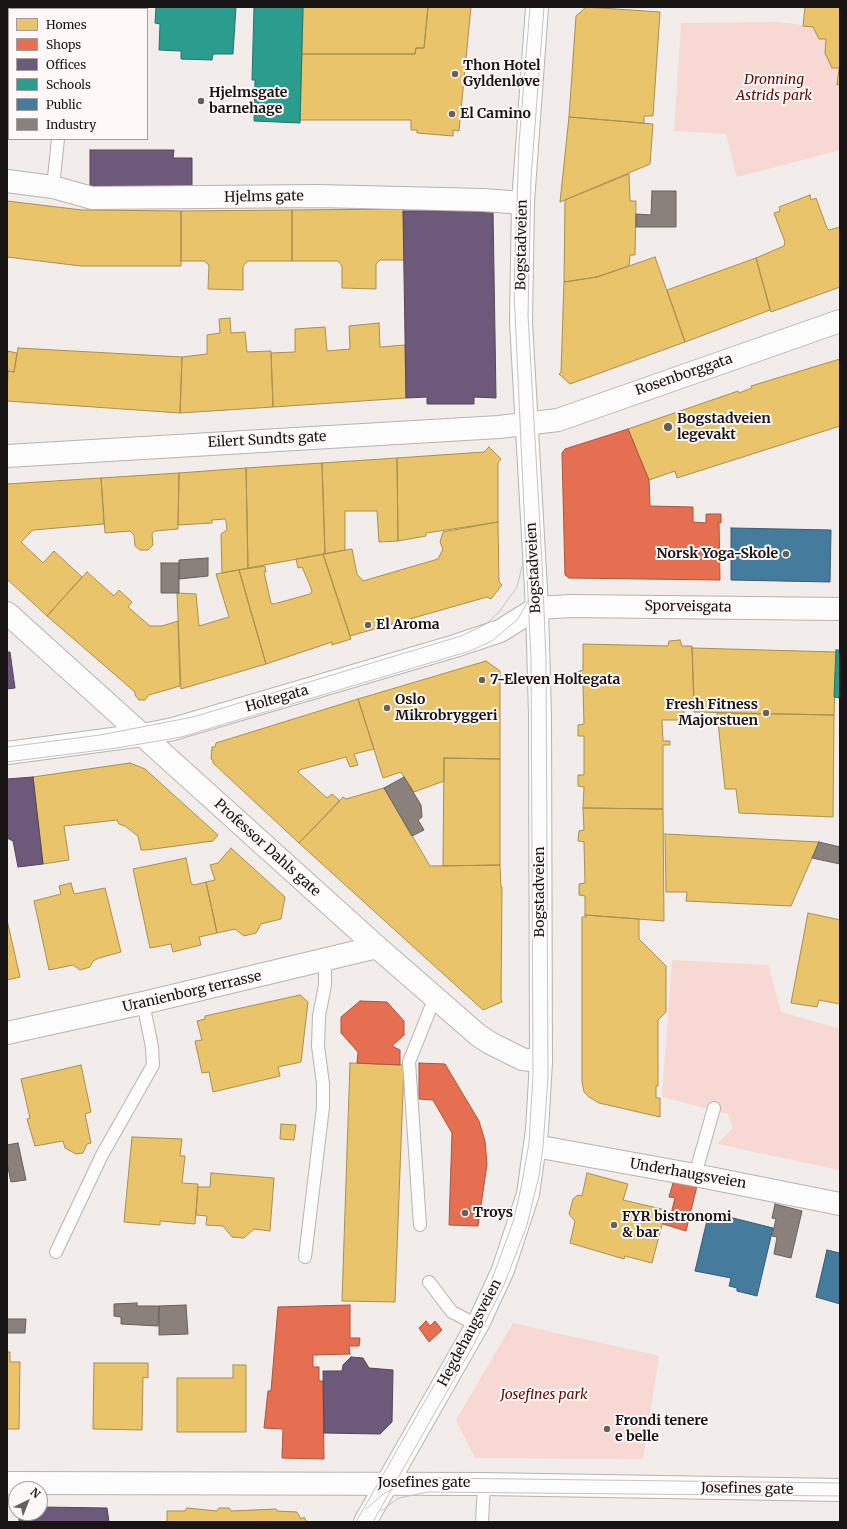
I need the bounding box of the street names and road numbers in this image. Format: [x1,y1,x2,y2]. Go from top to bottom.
street label: Hjelms gate [224,188,304,206]
street label: Bogstadveien [513,199,531,291]
street label: Rosenborggata [633,351,735,399]
street label: Eilert Sundts gate [207,429,327,451]
street label: Bogstadveien [523,522,545,614]
street label: Sporveisgata [644,598,732,616]
street label: Holtegata [244,682,310,716]
street label: Professor Dahls gate [210,796,324,900]
street label: Bogstadveien [532,846,548,938]
street label: Uranienborg terrasse [121,968,263,1016]
street label: Underhaugsveien [629,1156,747,1192]
street label: Hegdehaugsveien [435,1277,505,1389]
street label: Josefines gate [378,1475,470,1491]
street label: Josefines gate [701,1480,793,1498]

